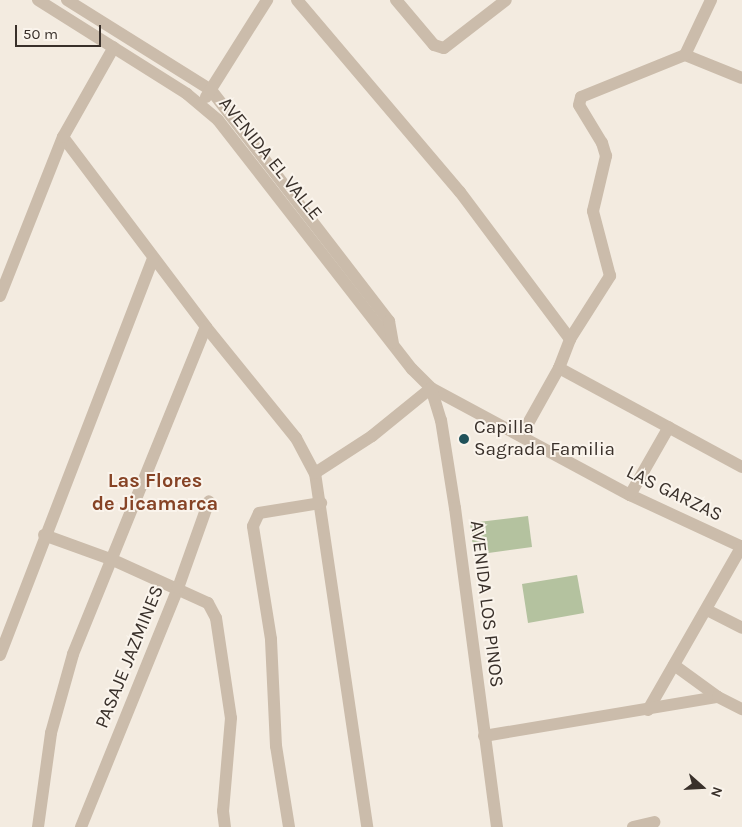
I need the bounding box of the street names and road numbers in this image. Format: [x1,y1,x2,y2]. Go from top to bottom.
street label: AVENIDA EL VALLE [213,93,327,225]
street label: LAS GARZAS [622,461,726,527]
street label: AVENIDA LOS PINOS [464,519,508,689]
street label: PASAJE JAZMINES [91,582,169,732]

